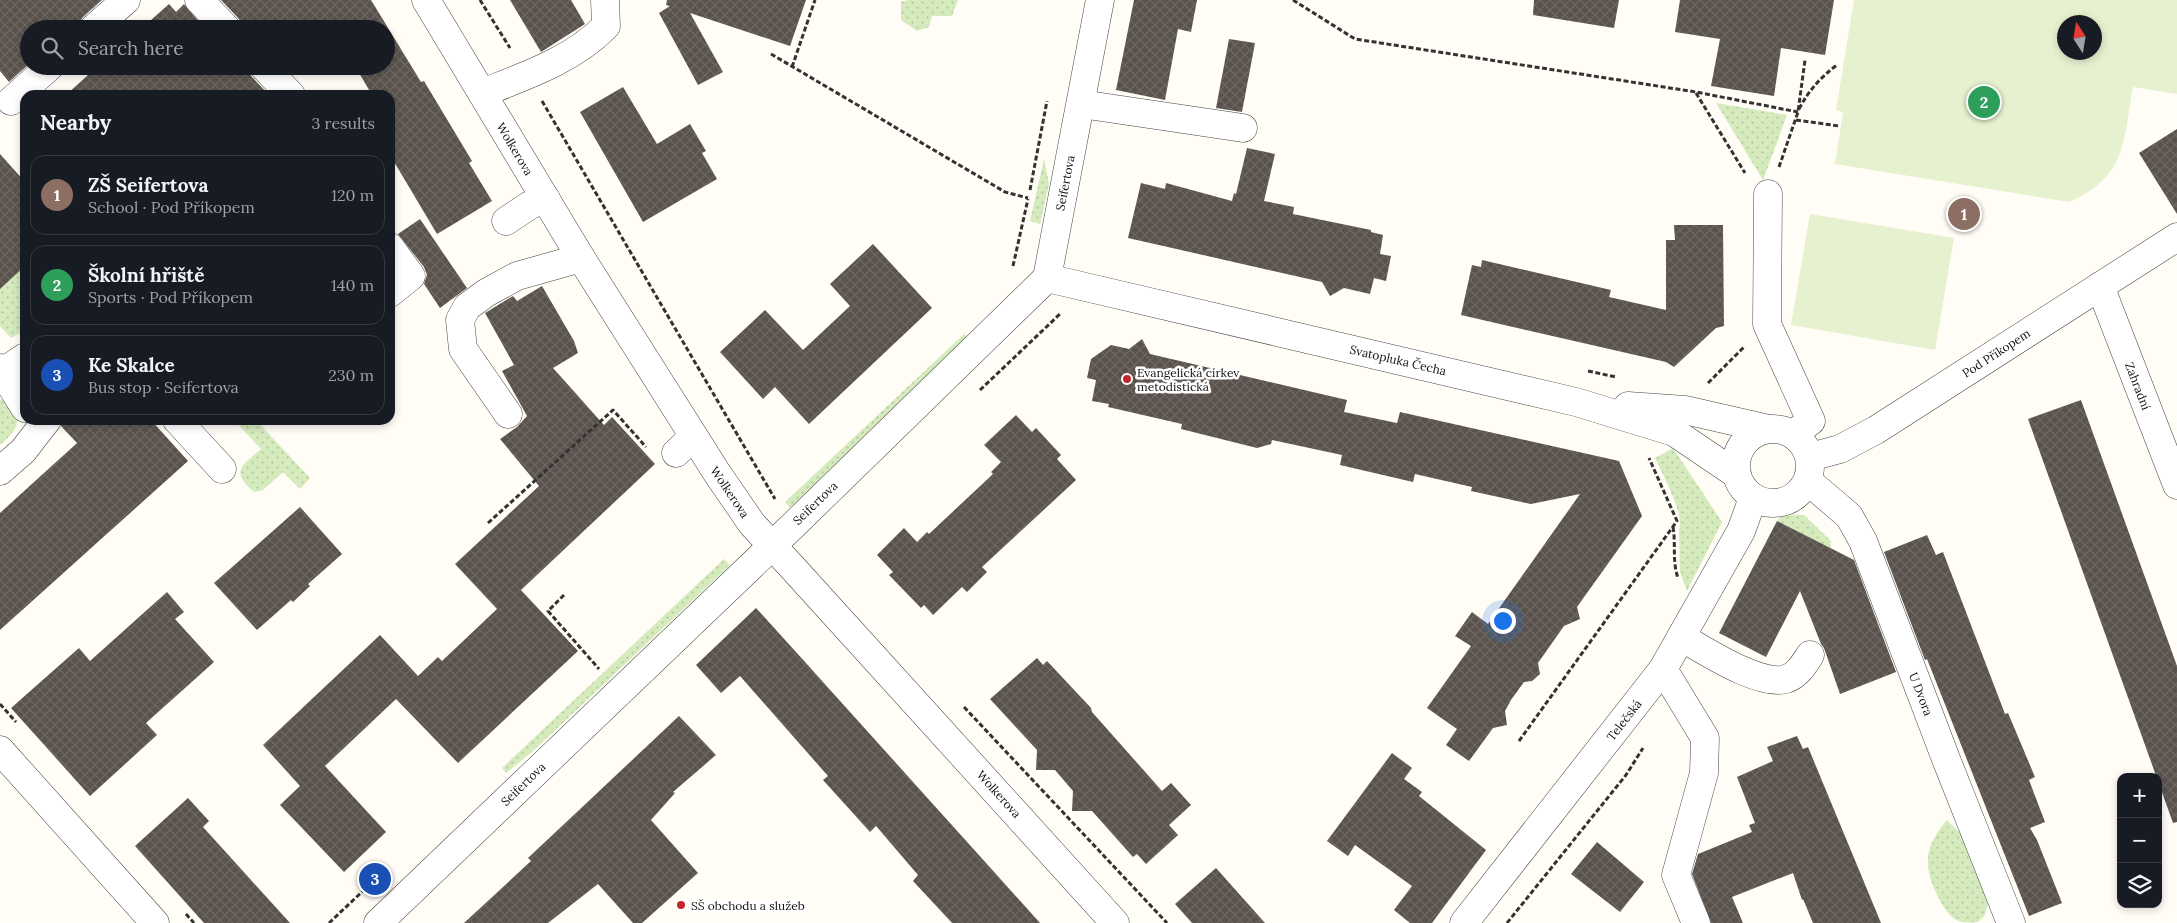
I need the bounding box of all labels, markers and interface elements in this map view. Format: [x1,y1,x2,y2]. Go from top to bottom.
north arrow [2057,15,2102,60]
search box [20,20,395,75]
icon: search [38,34,66,62]
text: Search here [78,36,184,60]
pin: 2 [1968,83,2000,121]
text: Nearby [40,109,111,136]
text: 3 results [311,113,375,133]
street label: Wolkerova [493,120,537,178]
street label: Seifertova [1052,154,1078,212]
text: ZŠ Seifertova [88,173,208,197]
text: 1 [54,185,60,205]
text: 120 m [331,185,374,205]
pin: 1 [1948,195,1980,233]
text: School · Pod Příkopem [88,197,255,217]
text: Školní hřiště [88,263,204,287]
text: 2 [53,275,61,295]
text: 140 m [331,275,374,295]
text: Sports · Pod Příkopem [88,287,253,307]
street label: Pod Příkopem [1959,325,2033,381]
street label: Svatopluka Čecha [1348,342,1448,378]
text: Ke Skalce [88,353,175,377]
street label: Zahradní [2122,360,2154,412]
text: 3 [53,365,61,385]
text: 230 m [328,365,374,385]
place label: Evangelická církev metodistická [1137,365,1240,394]
marker: Evangelická církev metodistická [1121,373,1133,385]
text: Bus stop · Seifertova [88,377,239,397]
street label: Wolkerova [707,463,753,521]
street label: Seifertova [790,478,840,528]
your location [1490,608,1516,634]
street label: U Dvora [1906,670,1936,718]
street label: Telečská [1603,697,1645,743]
street label: Seifertova [498,759,548,809]
street label: Wolkerova [974,767,1024,821]
map controls [2117,773,2162,908]
button: + [2117,773,2162,818]
button: − [2117,818,2162,863]
pin: 3 [359,860,391,898]
button: layers [2117,863,2162,908]
place label: SŠ obchodu a služeb [691,898,805,913]
marker: SŠ obchodu a služeb [675,899,687,911]

